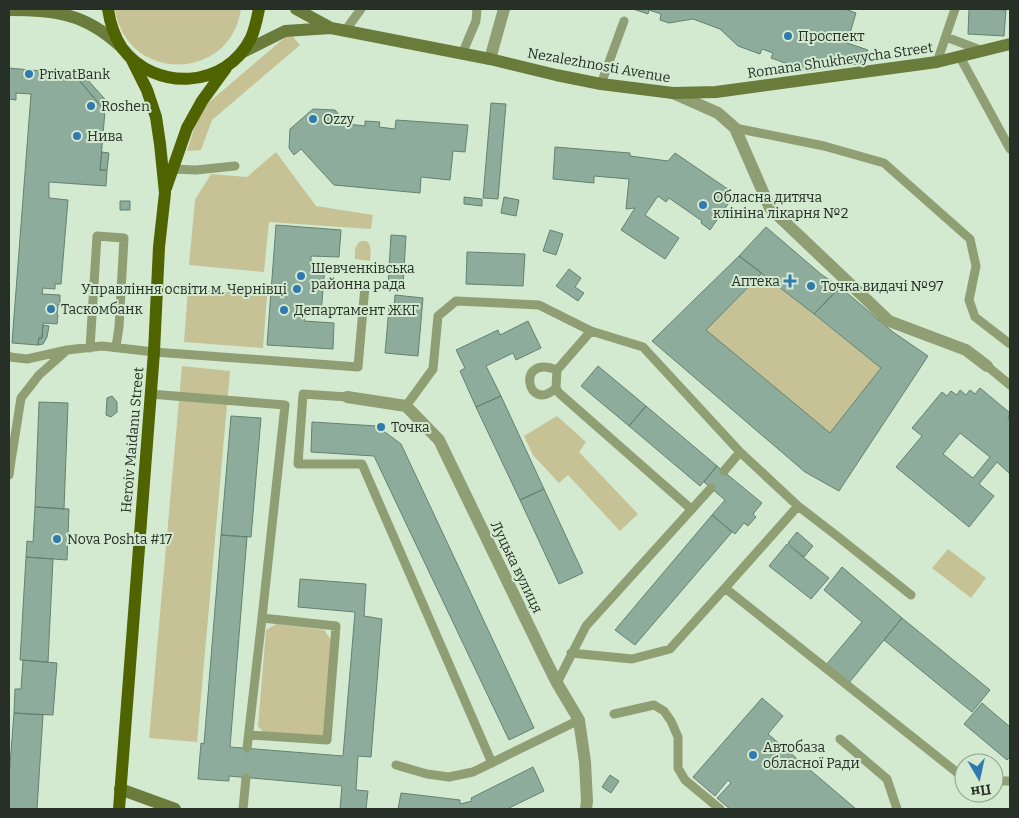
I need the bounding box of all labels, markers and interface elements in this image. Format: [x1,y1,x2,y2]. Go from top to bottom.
place label: Проспект [798,28,864,45]
marker: Проспект [782,30,794,42]
street label: Romana Shukhevycha Street [746,39,934,82]
street label: Nezalezhnosti Avenue [526,45,672,86]
place label: PrivatBank [39,66,110,83]
marker: PrivatBank [23,68,35,80]
place label: Roshen [101,98,150,115]
marker: Roshen [85,100,97,112]
place label: Ozzy [323,111,355,128]
marker: Ozzy [307,113,319,125]
place label: Нива [87,128,123,145]
marker: Нива [71,130,83,142]
place label: Обласна дитяча клініна лікарня №2 [713,189,848,222]
marker: Обласна дитяча клініна лікарня №2 [697,199,709,211]
place label: Шевченківська районна рада [311,260,415,293]
marker: Шевченківська районна рада [295,270,307,282]
place label: Аптека [731,273,780,290]
marker: Аптека [784,275,796,287]
place label: Точка видачі №97 [821,278,943,295]
marker: Точка видачі №97 [805,280,817,292]
place label: Управління освіти м. Чернівці [81,281,287,298]
marker: Управління освіти м. Чернівці [291,283,303,295]
place label: Таскомбанк [61,301,144,318]
place label: Департамент ЖКГ [294,302,419,319]
marker: Таскомбанк [45,303,57,315]
marker: Департамент ЖКГ [278,304,290,316]
street label: Heroiv Maidanu Street [118,366,147,514]
place label: Точка [391,419,430,436]
marker: Точка [375,421,387,433]
street label: Луцька вулиця [487,518,546,616]
place label: Nova Poshta #17 [67,531,172,548]
marker: Nova Poshta #17 [51,533,63,545]
place label: Автобаза обласної Ради [763,739,860,772]
marker: Автобаза обласної Ради [747,749,759,761]
north arrow [954,753,1004,803]
text: Пн [970,780,992,800]

